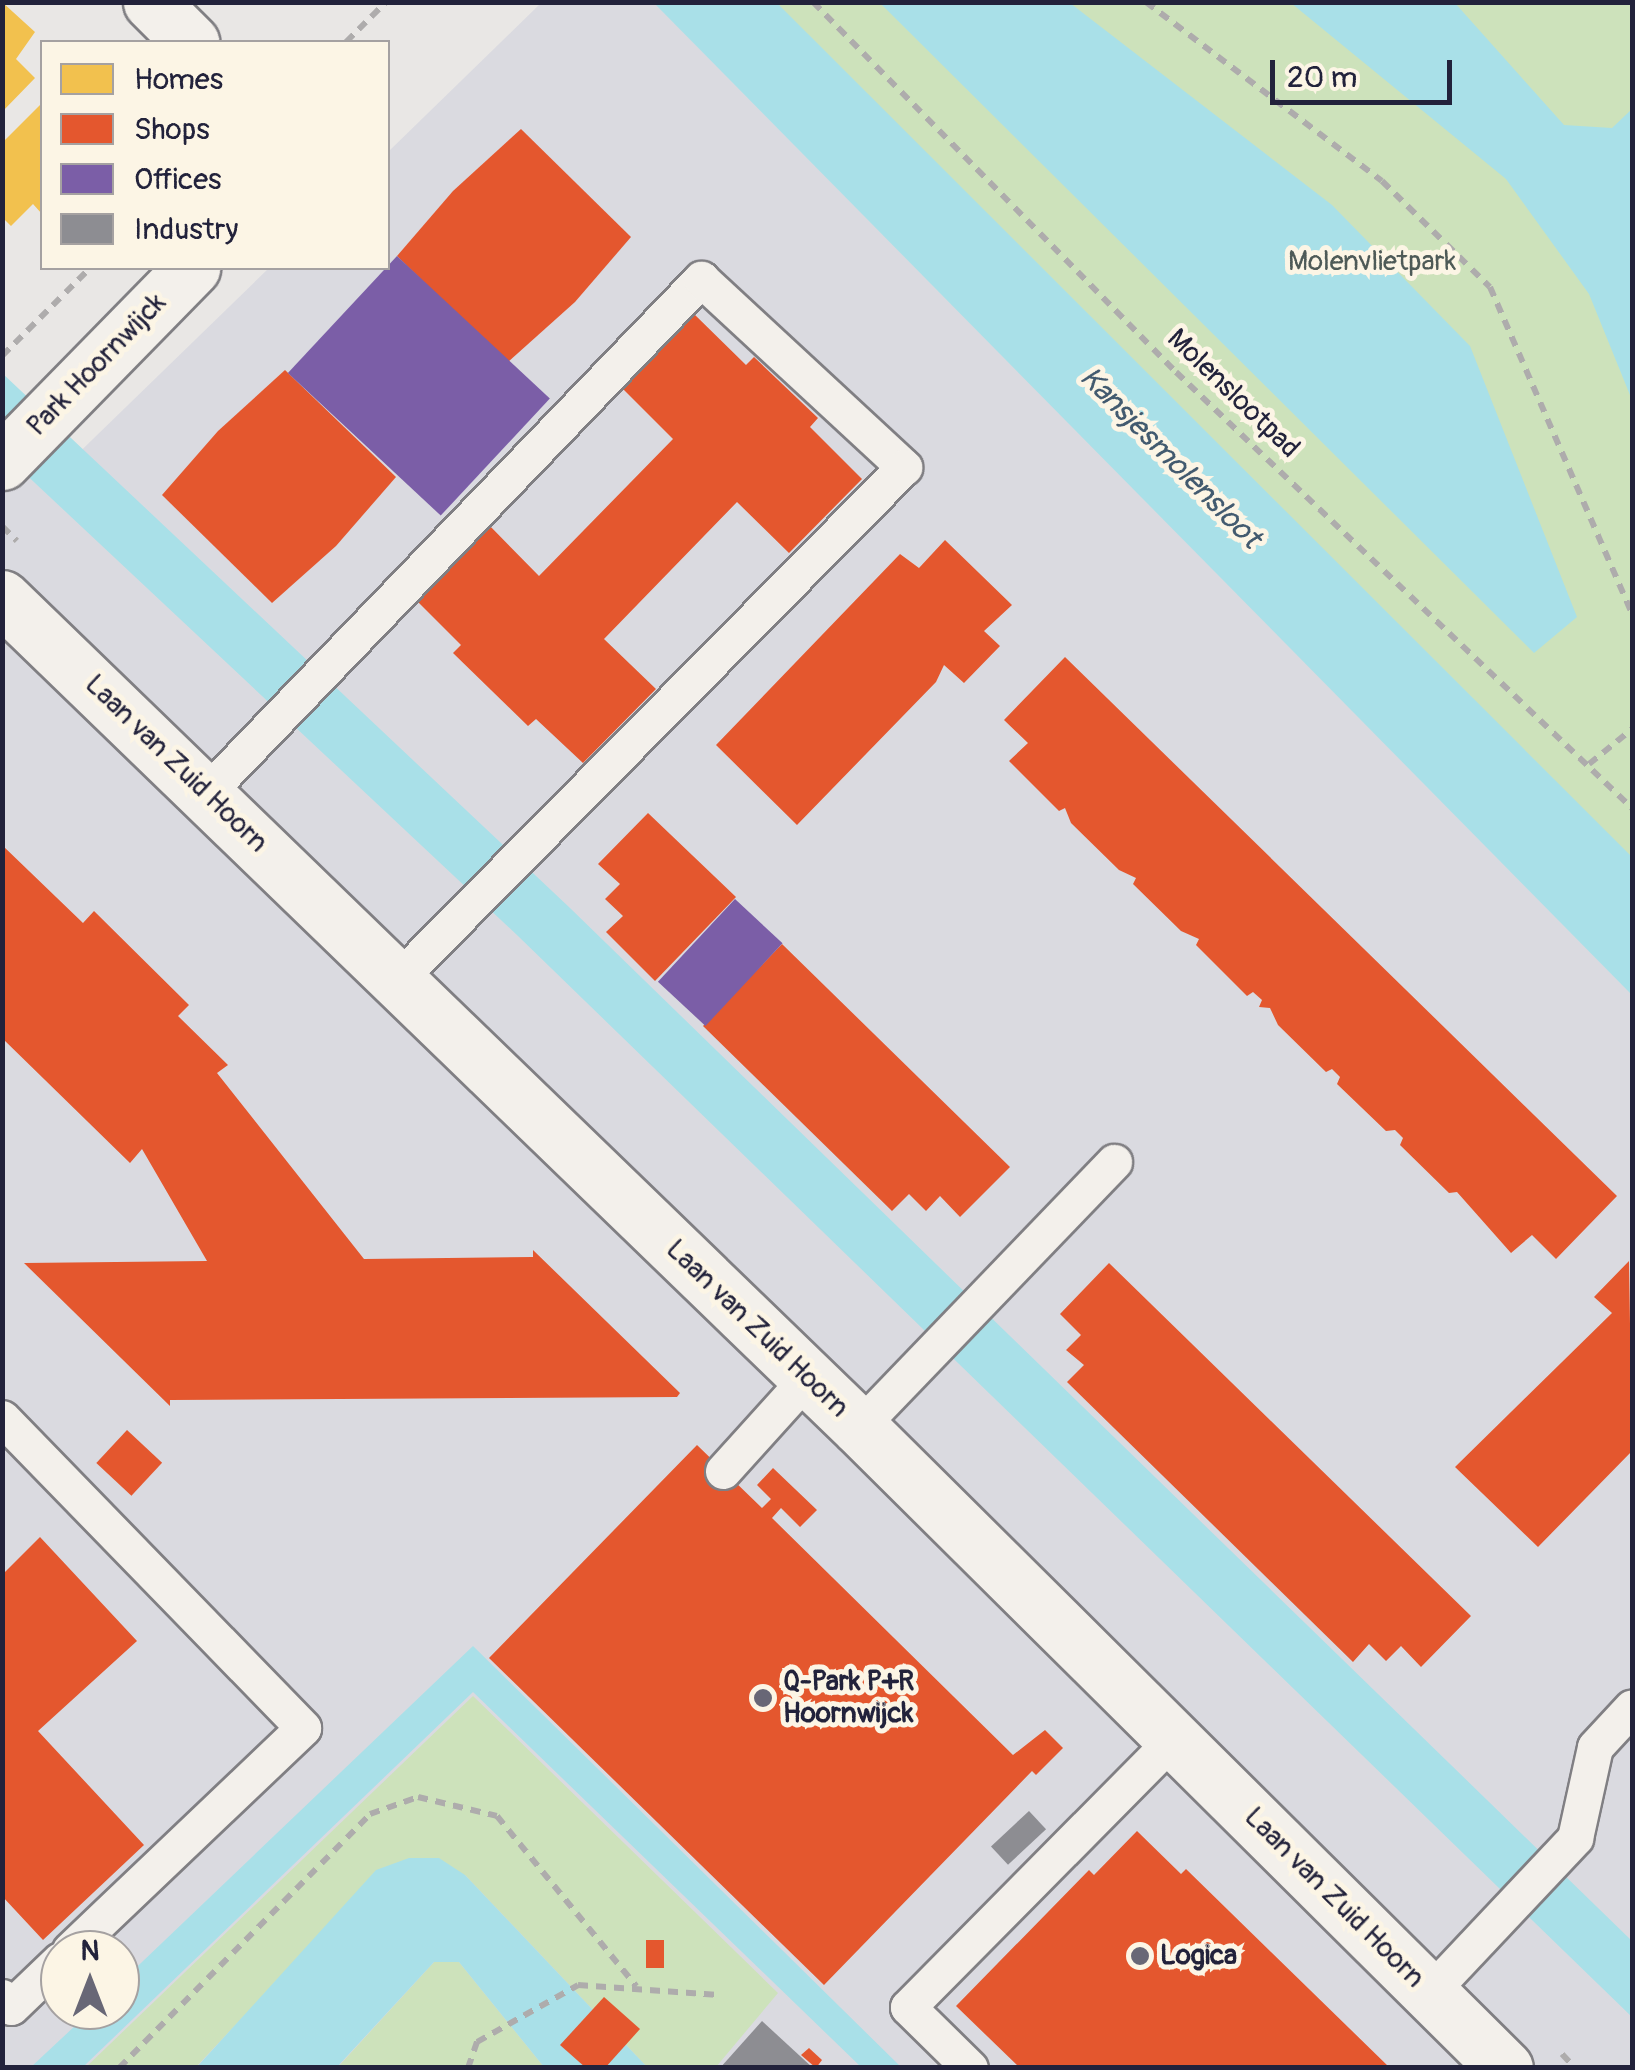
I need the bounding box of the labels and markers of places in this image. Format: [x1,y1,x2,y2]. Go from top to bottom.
place label: Q-Park P+R Hoornwijck [783,1665,914,1731]
marker: Q-Park P+R Hoornwijck [752,1687,774,1709]
place label: Logica [1160,1939,1237,1973]
marker: Logica [1129,1945,1151,1967]

